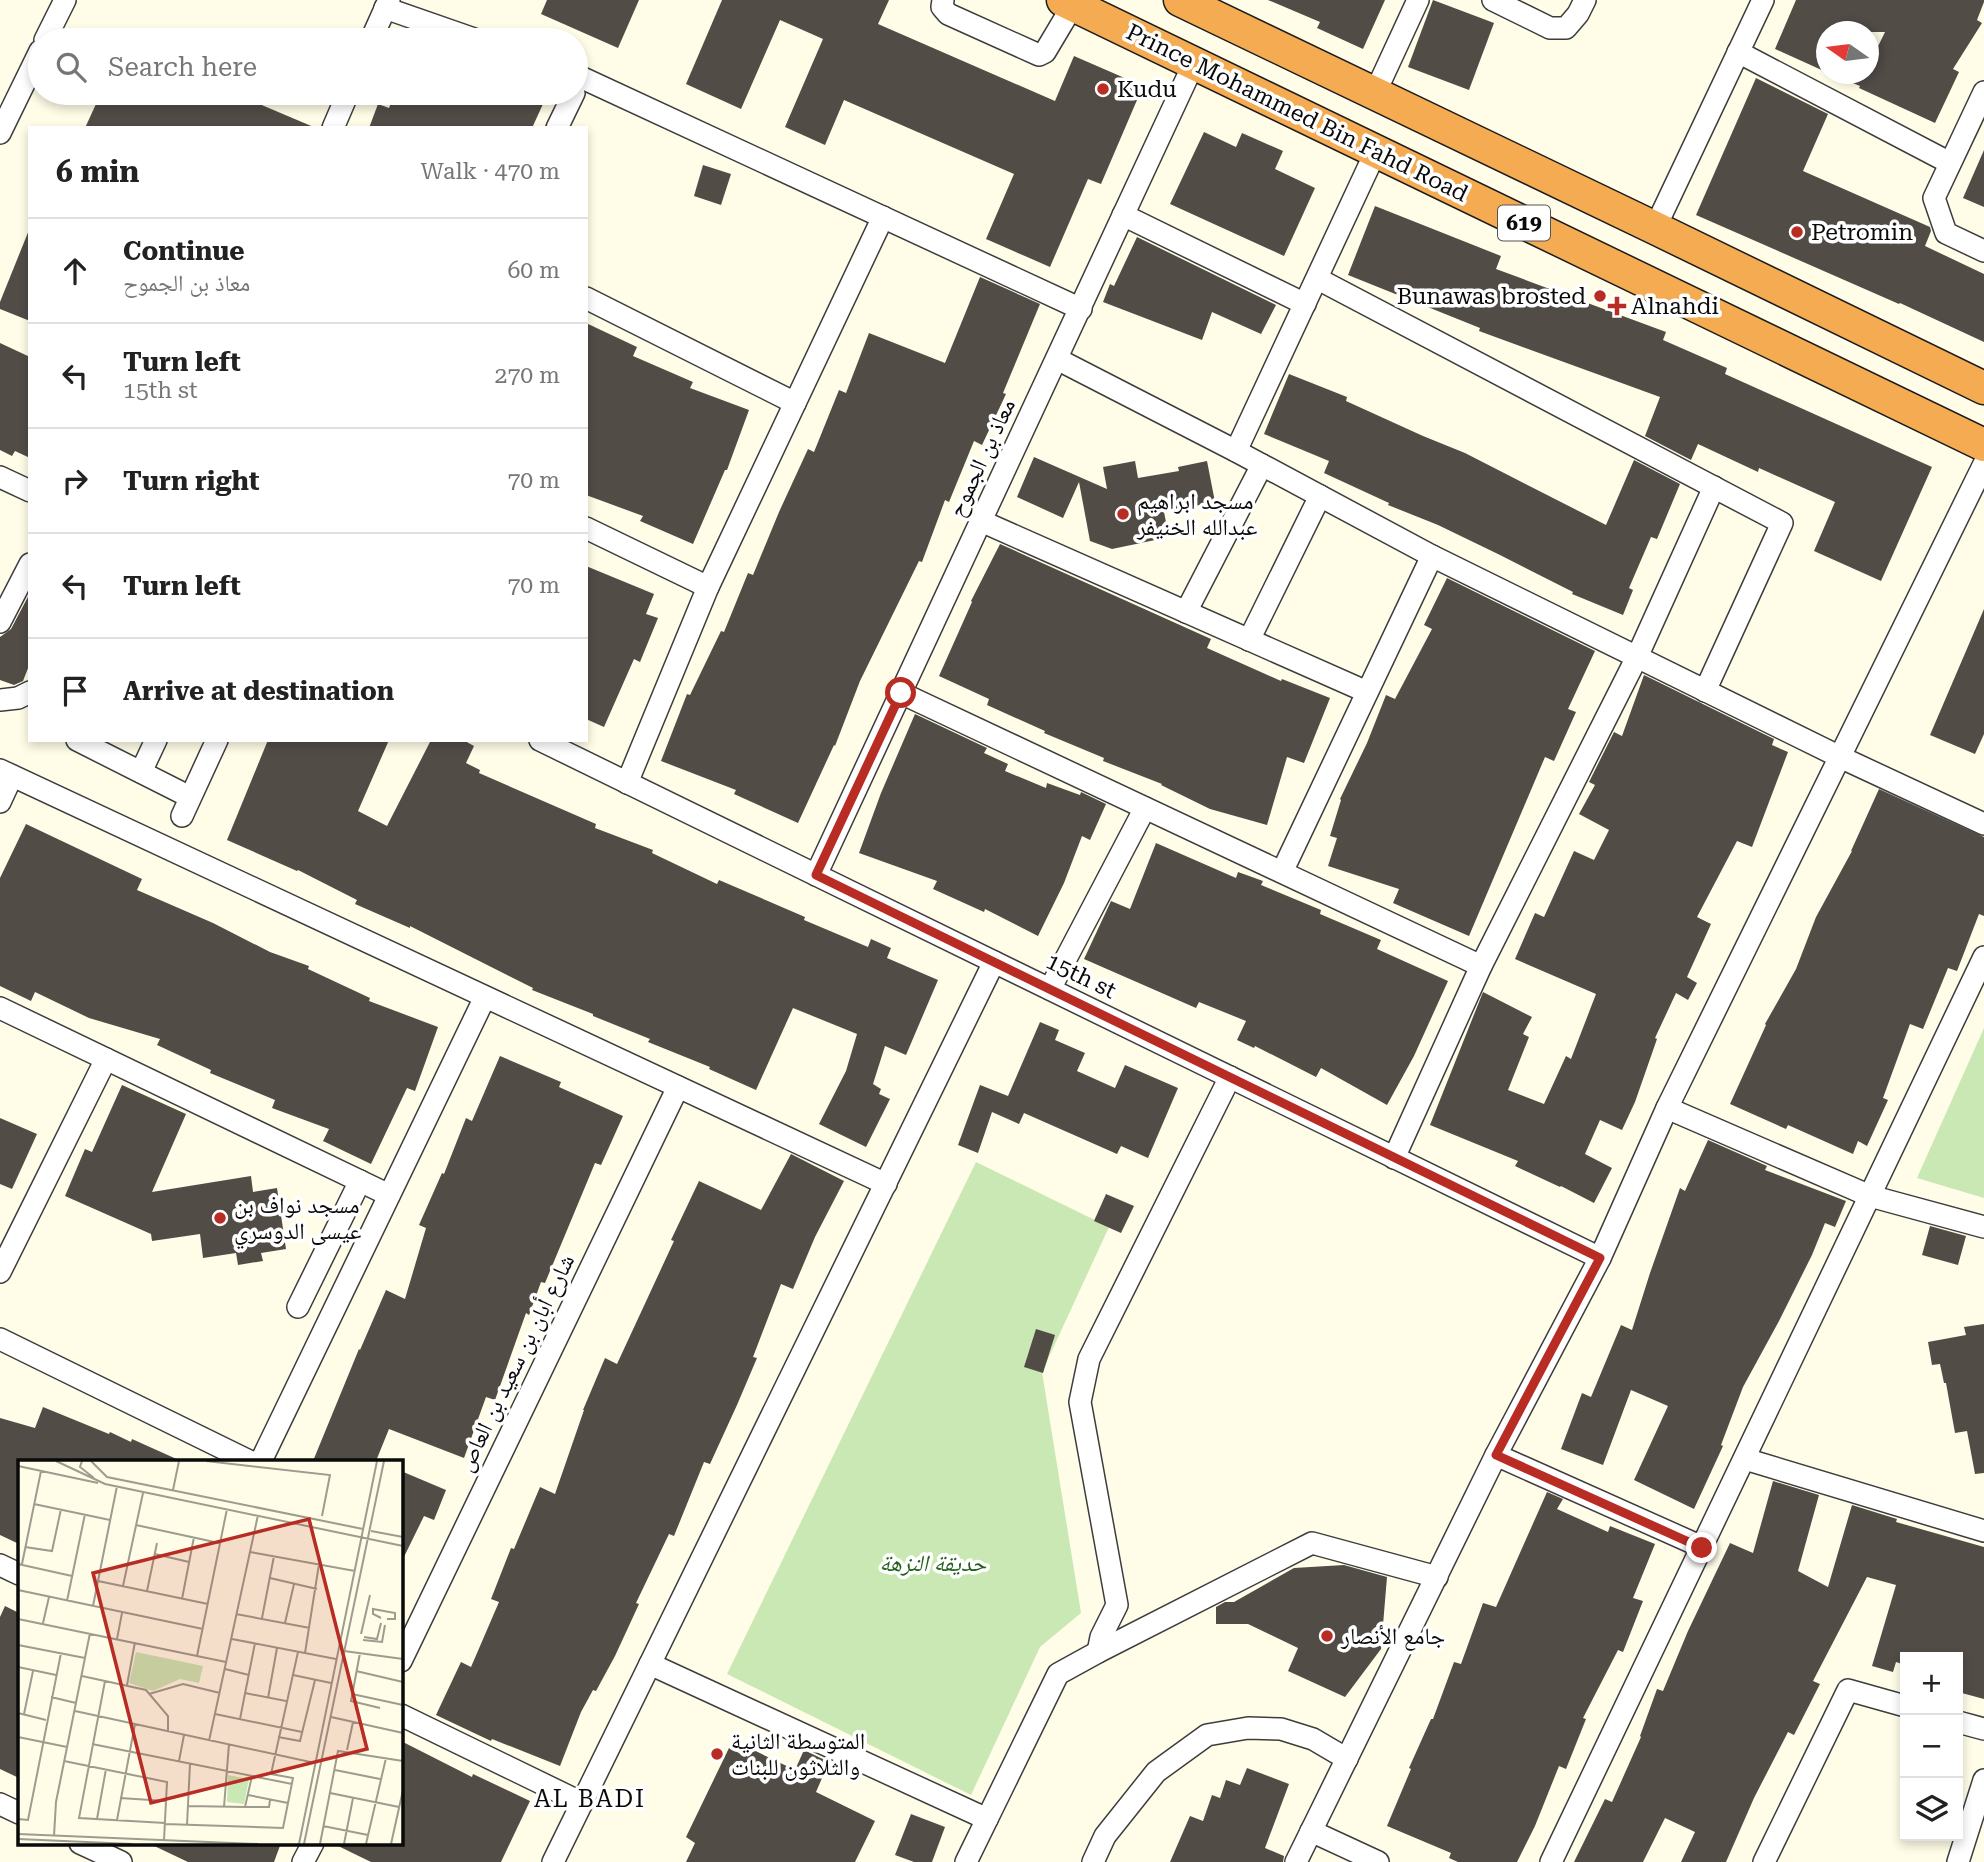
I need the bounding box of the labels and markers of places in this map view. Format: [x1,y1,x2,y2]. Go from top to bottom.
place label: Kudu [1117,76,1177,103]
marker: Kudu [1095,81,1111,97]
place label: Petromin [1811,219,1913,246]
marker: Petromin [1789,224,1805,240]
place label: Bunawas brosted [1397,283,1586,310]
marker: Bunawas brosted [1592,288,1608,304]
place label: Alnahdi [1631,293,1719,320]
marker: Alnahdi [1609,298,1625,314]
place label: مسجد ابراهيم عبدالله الخنيفر [1136,488,1258,541]
marker: مسجد ابراهيم عبدالله الخنيفر [1115,506,1131,522]
place label: مسجد نواف بن عيسى الدوسري [234,1192,362,1249]
marker: مسجد نواف بن عيسى الدوسري [212,1210,228,1226]
place label: جامع الأنصار [1340,1623,1445,1651]
marker: جامع الأنصار [1319,1628,1335,1644]
place label: المتوسطة الثانية والثلاثون للبنات [731,1728,865,1781]
marker: المتوسطة الثانية والثلاثون للبنات [709,1746,725,1762]

